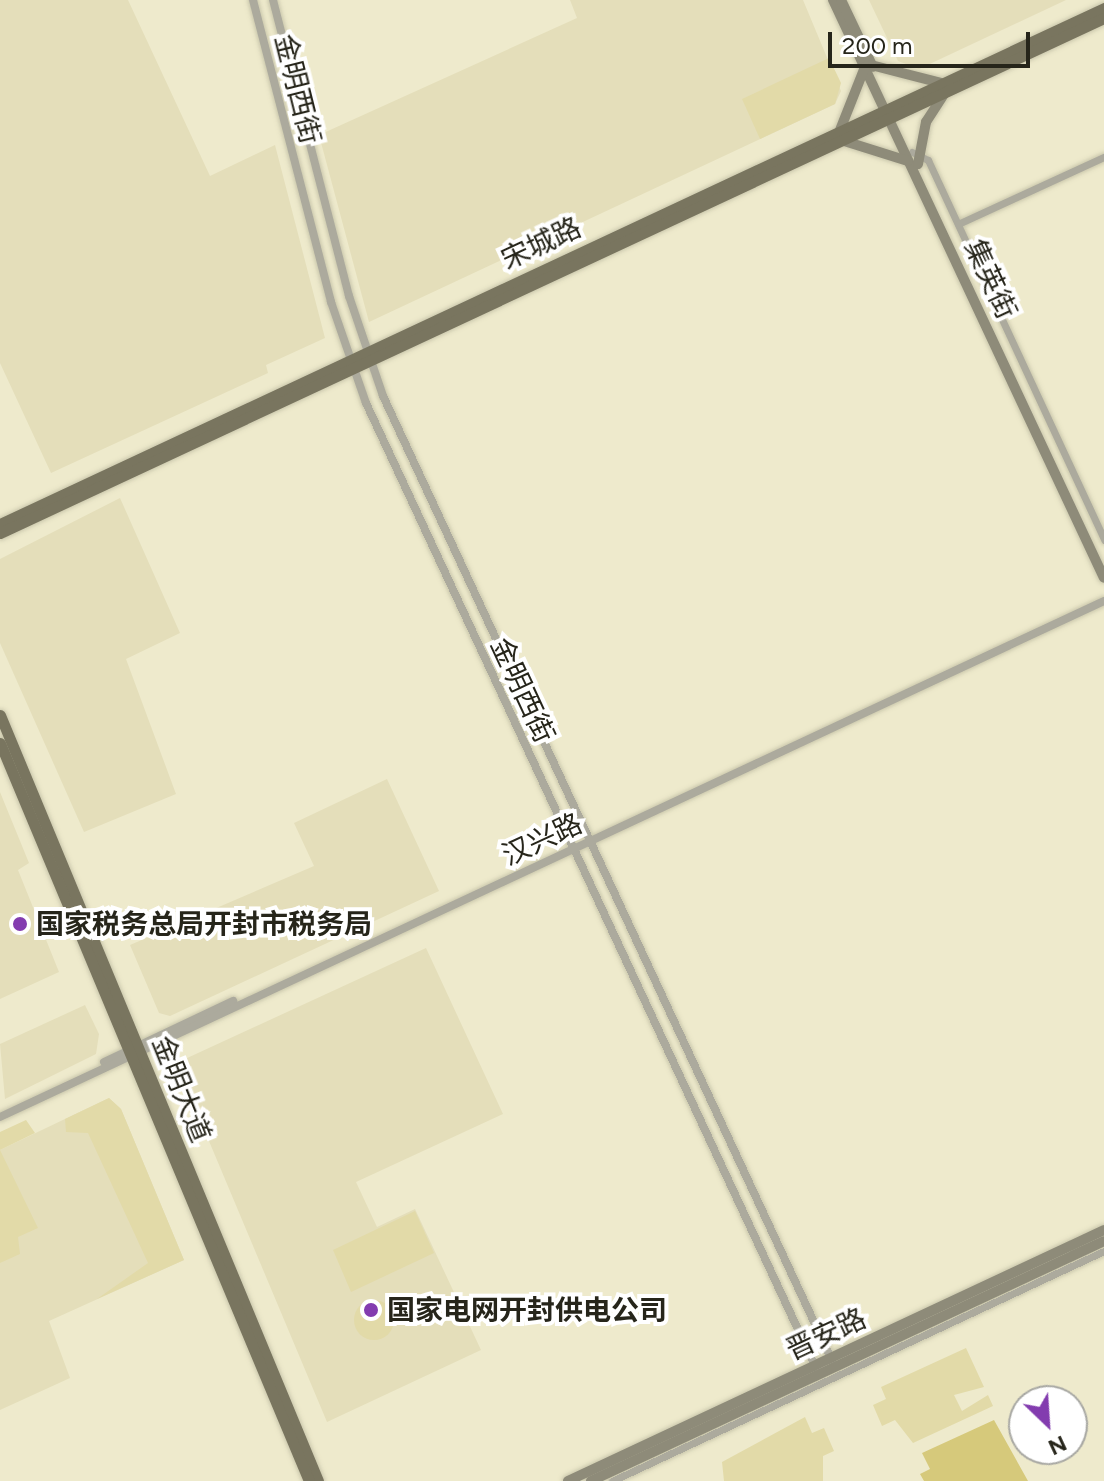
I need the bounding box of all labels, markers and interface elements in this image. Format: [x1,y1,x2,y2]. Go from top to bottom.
scale bar [832,16,1034,66]
street label: 金明西街 [268,31,328,147]
text: 200 m [842,31,913,60]
street label: 宋城路 [496,210,586,276]
street label: 集英街 [958,234,1024,324]
street label: 金明西街 [484,632,562,748]
street label: 汉兴路 [497,806,587,872]
place label: 国家税务总局开封市税务局 [36,907,372,941]
marker: 国家税务总局开封市税务局 [11,915,29,933]
street label: 金明大道 [145,1031,219,1147]
place label: 国家电网开封供电公司 [387,1293,667,1327]
marker: 国家电网开封供电公司 [362,1301,380,1319]
street label: 晋安路 [781,1301,871,1367]
north arrow [1008,1385,1088,1465]
text: N [1044,1430,1071,1461]

